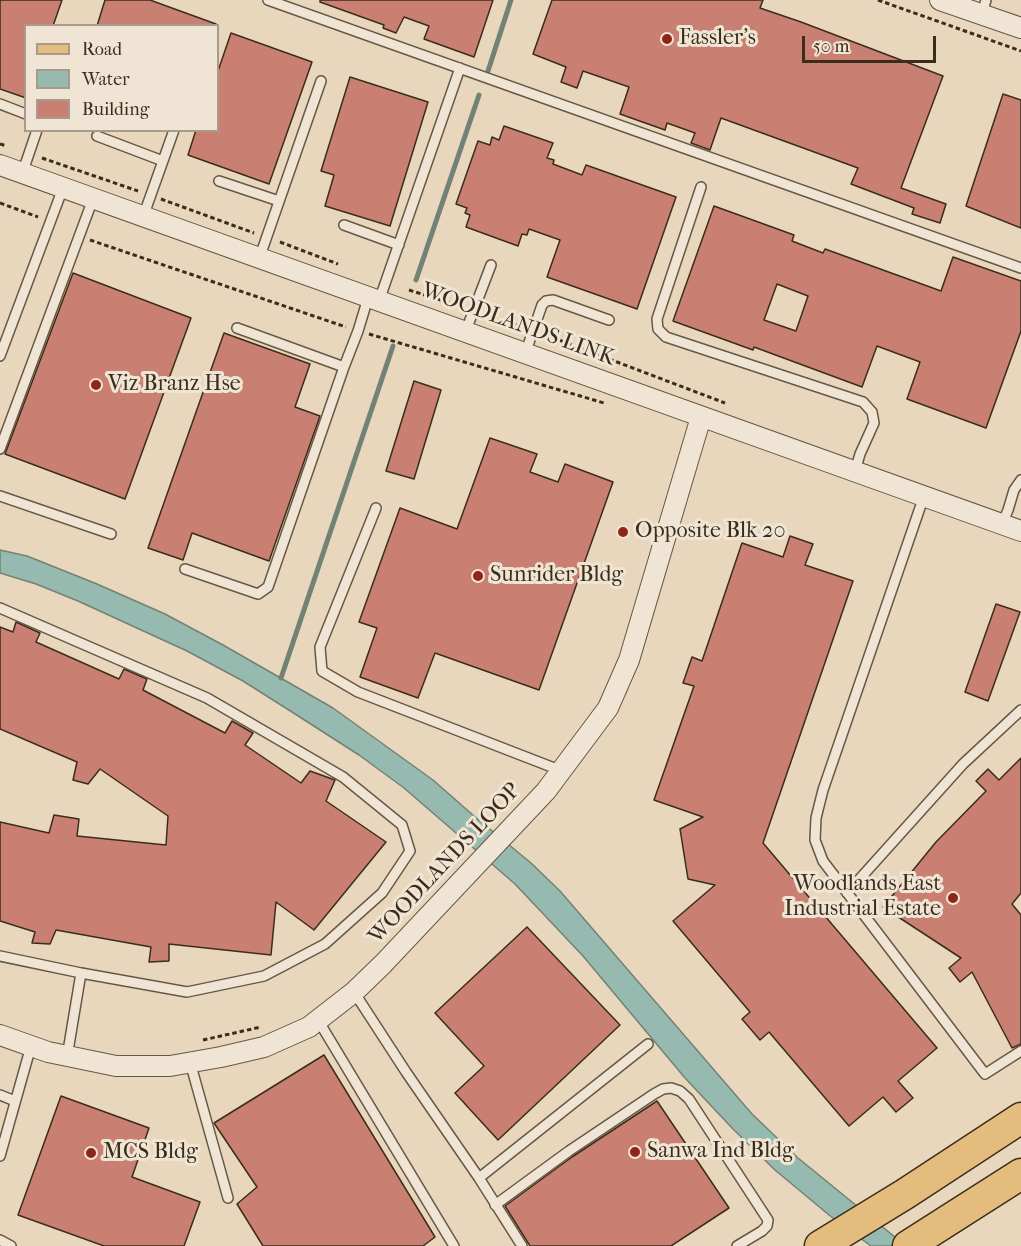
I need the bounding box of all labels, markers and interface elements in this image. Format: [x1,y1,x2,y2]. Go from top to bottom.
legend [24,24,219,132]
scale bar [805,24,938,62]
place label: Fassler's [679,26,756,52]
marker: Fassler's [660,32,674,46]
text: 50 m [813,36,849,57]
text: Road [82,39,122,60]
text: Water [82,69,130,90]
text: Building [82,99,149,120]
street label: WOODLANDS LINK [418,278,618,372]
place label: Viz Branz Hse [108,372,241,398]
marker: Viz Branz Hse [89,378,103,392]
place label: Opposite Blk 20 [635,519,786,545]
marker: Opposite Blk 20 [616,525,630,539]
place label: Sunrider Bldg [490,563,623,589]
marker: Sunrider Bldg [471,569,485,583]
street label: WOODLANDS LOOP [364,778,526,950]
place label: Woodlands East Industrial Estate [784,872,941,924]
marker: Woodlands East Industrial Estate [946,891,960,905]
place label: Sanwa Ind Bldg [647,1139,794,1165]
place label: MCS Bldg [103,1140,198,1166]
marker: Sanwa Ind Bldg [628,1145,642,1159]
marker: MCS Bldg [84,1146,98,1160]

